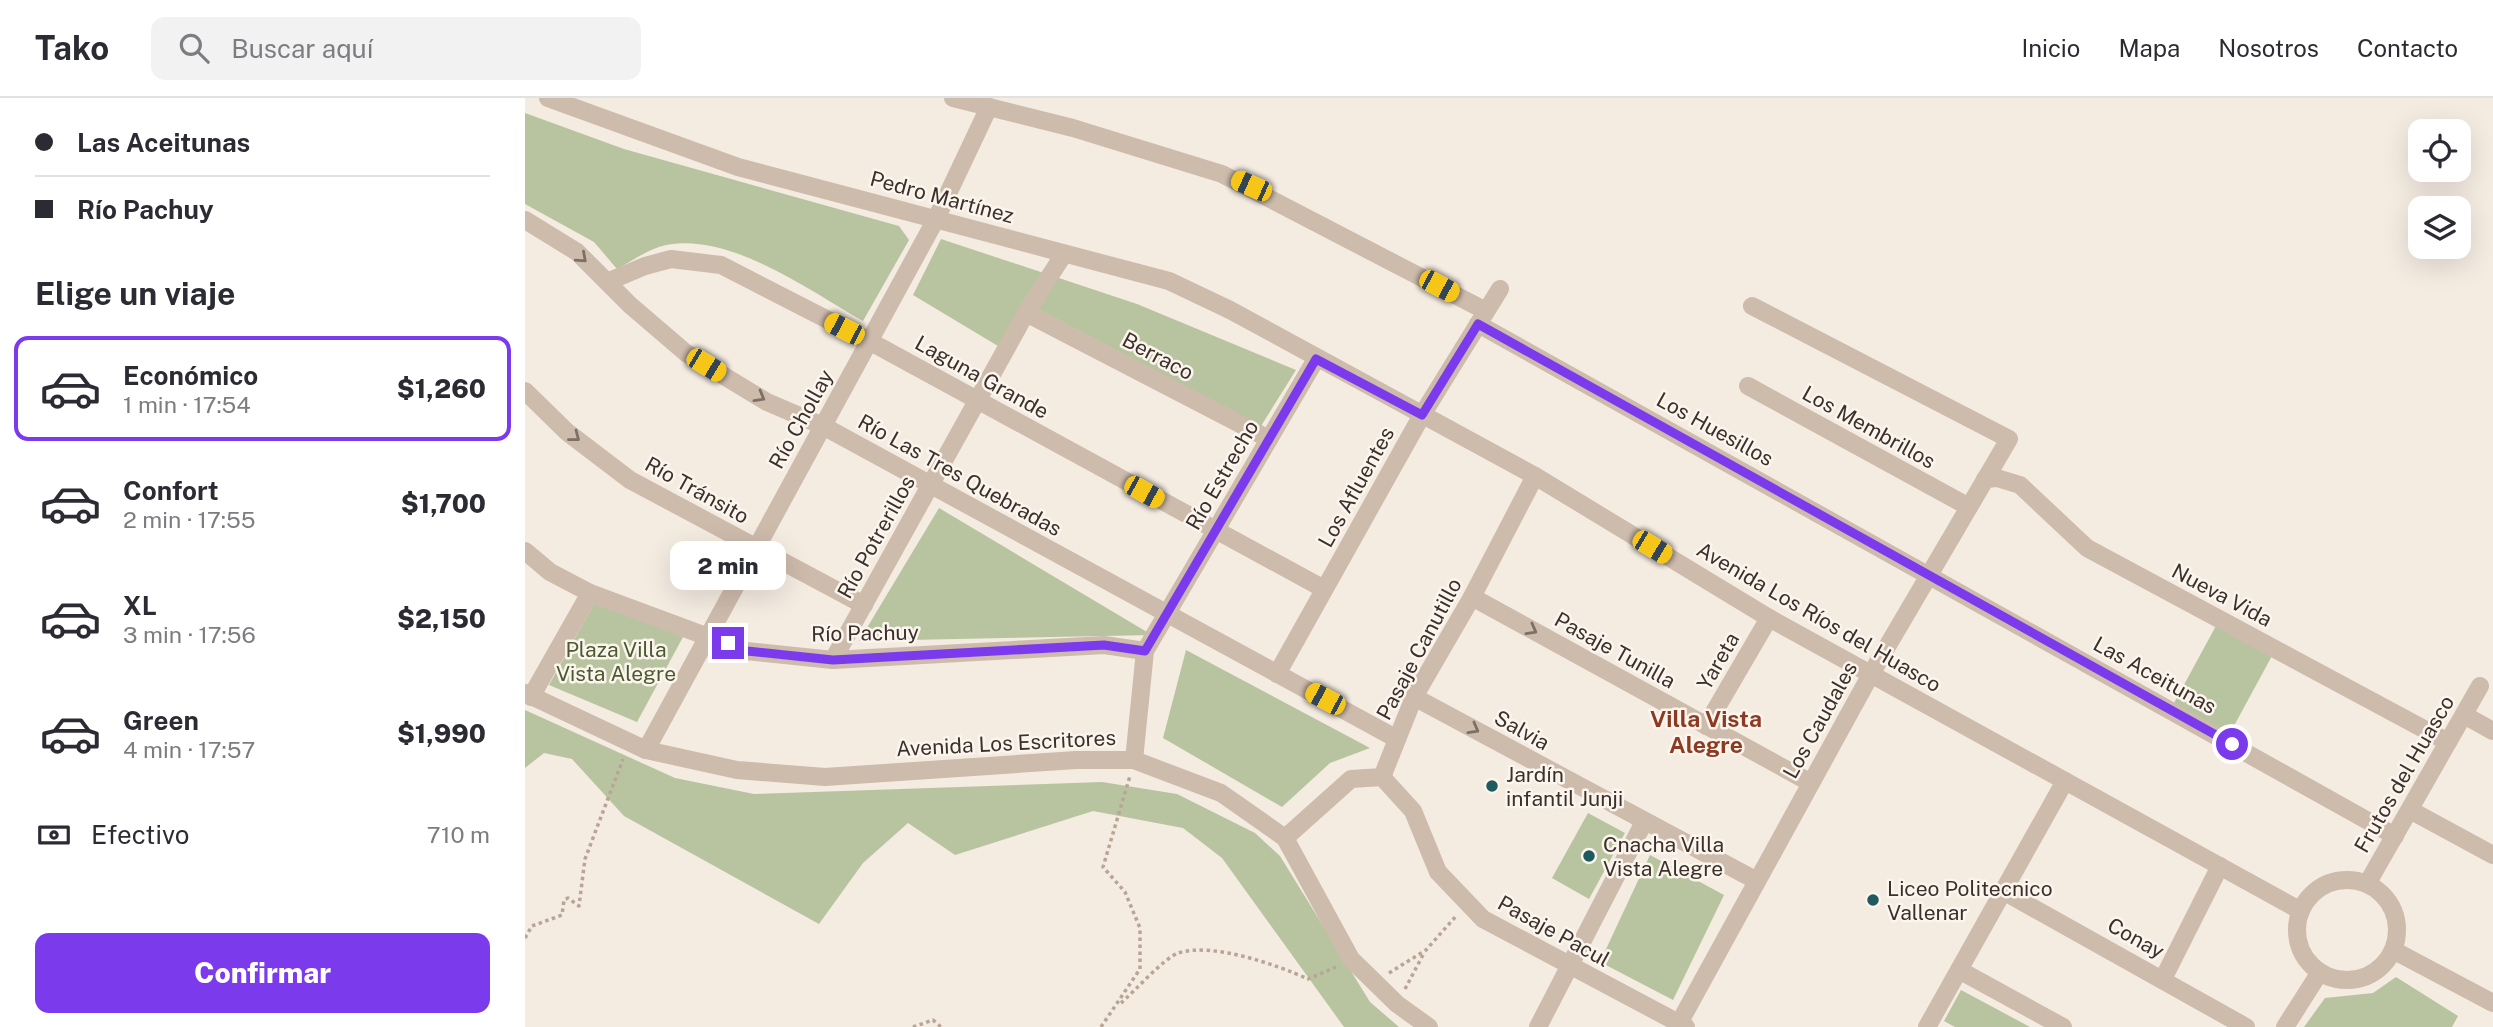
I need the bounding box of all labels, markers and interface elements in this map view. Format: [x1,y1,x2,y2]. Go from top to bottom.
search box [151,17,641,80]
text: Tako [35,29,109,67]
icon: search [175,29,213,67]
text: Buscar aquí [231,33,373,64]
text: Inicio [2021,34,2080,62]
text: Mapa [2118,34,2180,62]
text: Nosotros [2218,34,2319,62]
text: Contacto [2357,34,2458,62]
map controls [2408,119,2471,259]
button: locate [2408,119,2471,182]
text: Las Aceitunas [77,127,250,158]
street label: Pedro Martínez [867,166,1017,228]
car [1228,168,1275,204]
text: Río Pachuy [77,194,214,225]
button: layers [2408,196,2471,259]
one-way arrow [574,250,587,262]
car [1416,267,1463,305]
text: Elige un viaje [35,275,235,312]
car [821,310,868,348]
street label: Berraco [1118,327,1198,385]
street label: Laguna Grande [911,330,1053,424]
car [683,345,730,385]
icon: car [39,357,102,420]
text: Económico [123,360,258,391]
street label: Río Chollay [764,365,838,473]
text: $1,260 [397,373,486,404]
street label: Los Membrillos [1798,380,1940,474]
street label: Los Huesillos [1652,387,1778,471]
one-way arrow [752,389,765,402]
text: 1 min · 17:54 [123,391,251,418]
street label: Río Las Tres Quebradas [854,409,1066,541]
street label: Río Estrecho [1181,416,1263,534]
street label: Los Afluentes [1313,423,1399,551]
one-way arrow [567,429,579,442]
street label: Río Tránsito [641,451,753,529]
street label: Río Potrerillos [832,471,920,603]
icon: car [39,472,102,535]
car [1121,473,1168,511]
text: Confort [123,475,219,506]
text: $1,700 [401,488,486,519]
text: 2 min · 17:55 [123,506,255,533]
car [1629,527,1676,567]
street label: Avenida Los Ríos del Huasco [1693,537,1945,697]
callout: 2 min [670,542,786,590]
text: 2 min [697,552,759,579]
street label: Nueva Vida [2168,558,2276,632]
street label: Pasaje Canutillo [1371,574,1467,724]
icon: car [39,587,102,650]
text: XL [123,590,157,621]
text: $2,150 [397,603,486,634]
street label: Pasaje Tunilla [1550,607,1680,693]
street label: Río Pachuy [811,620,919,646]
text: 3 min · 17:56 [123,621,256,648]
one-way arrow [1524,622,1537,635]
route end [712,627,744,659]
street label: Yareta [1692,628,1744,694]
street label: Las Aceitunas [2089,631,2221,719]
park label: Plaza Villa Vista Alegre [556,637,676,686]
street label: Los Caudales [1778,657,1862,783]
car [1302,680,1349,718]
street label: Frutos del Huasco [2349,691,2459,857]
icon: car [39,702,102,765]
text: Green [123,705,199,736]
street label: Salvia [1490,705,1554,755]
district label: Villa Vista Alegre [1650,705,1762,758]
text: $1,990 [397,718,486,749]
one-way arrow [1467,721,1479,734]
street label: Avenida Los Escritores [895,725,1117,761]
route start [2216,728,2248,760]
text: 4 min · 17:57 [123,736,255,763]
place label: Jardín infantil Junji [1506,762,1623,811]
marker: Jardín infantil Junji [1484,778,1500,794]
icon: cash [35,816,73,854]
text: Efectivo [91,819,189,850]
text: 710 m [427,821,490,848]
place label: Cnacha Villa Vista Alegre [1603,832,1724,881]
marker: Cnacha Villa Vista Alegre [1581,848,1597,864]
place label: Liceo Politecnico Vallenar [1887,876,2053,925]
street label: Pasaje Pacul [1494,890,1614,972]
marker: Liceo Politecnico Vallenar [1865,892,1881,908]
street label: Conay [2103,912,2169,964]
button: Confirmar [35,933,490,1013]

